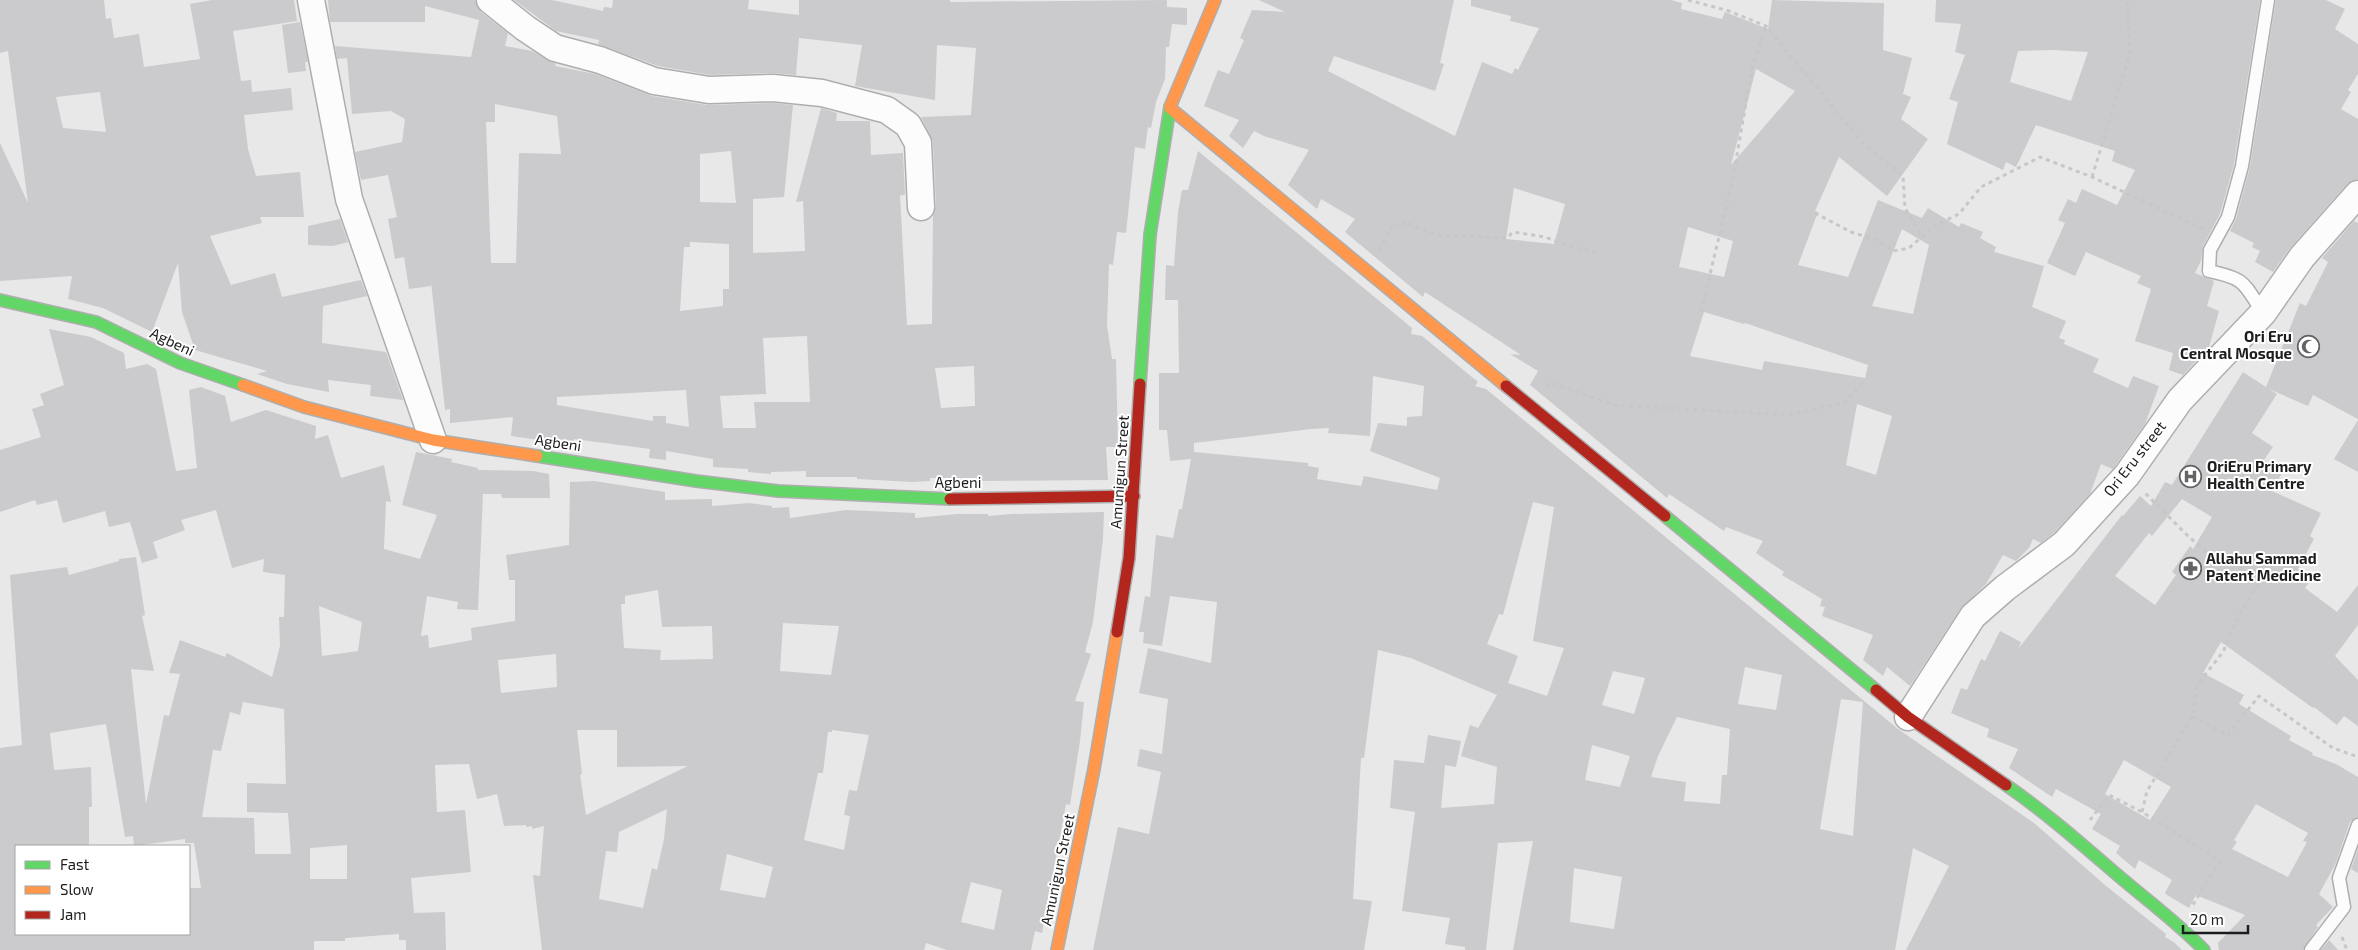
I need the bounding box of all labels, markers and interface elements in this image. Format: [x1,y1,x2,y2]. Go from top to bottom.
street label: Agbeni [147,323,197,359]
place label: Ori Eru Central Mosque [2180,327,2292,362]
mosque icon: Ori Eru Central Mosque [2296,334,2320,358]
street label: Amunigun Street [1106,414,1132,529]
street label: Ori Eru street [2099,417,2169,500]
street label: Agbeni [534,430,583,454]
place label: OriEru Primary Health Centre [2207,457,2312,492]
hospital icon: OriEru Primary Health Centre [2179,464,2203,488]
street label: Agbeni [935,473,981,491]
place label: Allahu Sammad Patent Medicine [2206,549,2321,584]
pharmacy icon: Allahu Sammad Patent Medicine [2178,556,2202,580]
street label: Amunigun Street [1036,812,1078,927]
legend [15,845,190,935]
text: Fast [60,855,90,873]
text: Slow [60,880,94,898]
scale bar [2183,902,2248,934]
text: Jam [60,905,86,923]
text: 20 m [2190,910,2224,928]

